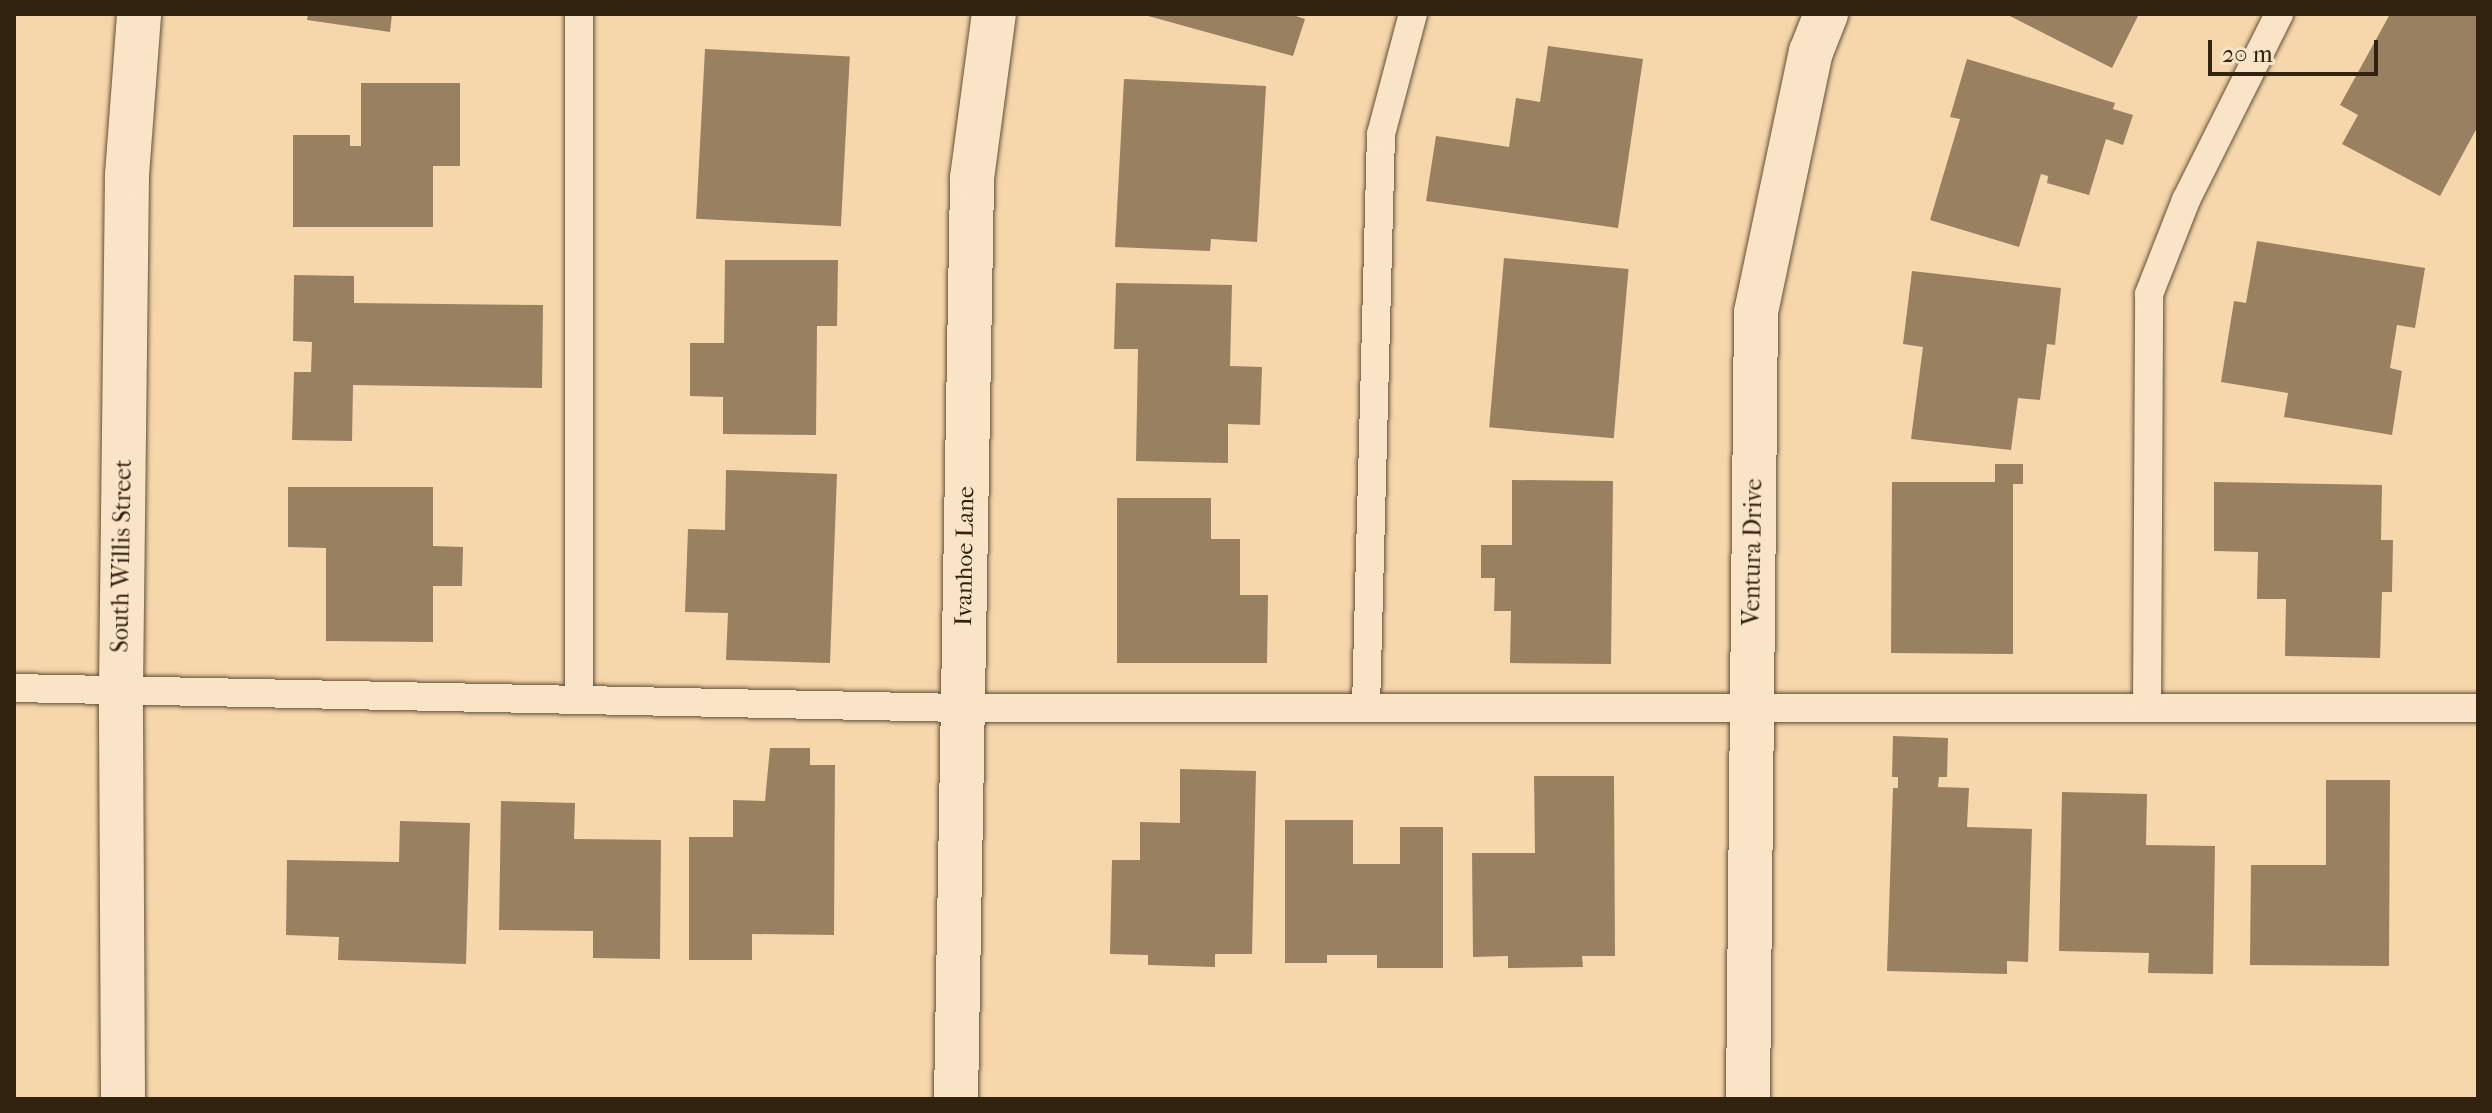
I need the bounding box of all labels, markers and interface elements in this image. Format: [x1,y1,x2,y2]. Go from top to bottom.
scale bar [2212,24,2382,74]
text: 20 m [2222,40,2273,68]
street label: South Willis Street [106,459,138,653]
street label: Ventura Drive [1737,478,1769,626]
street label: Ivanhoe Lane [949,486,981,626]

